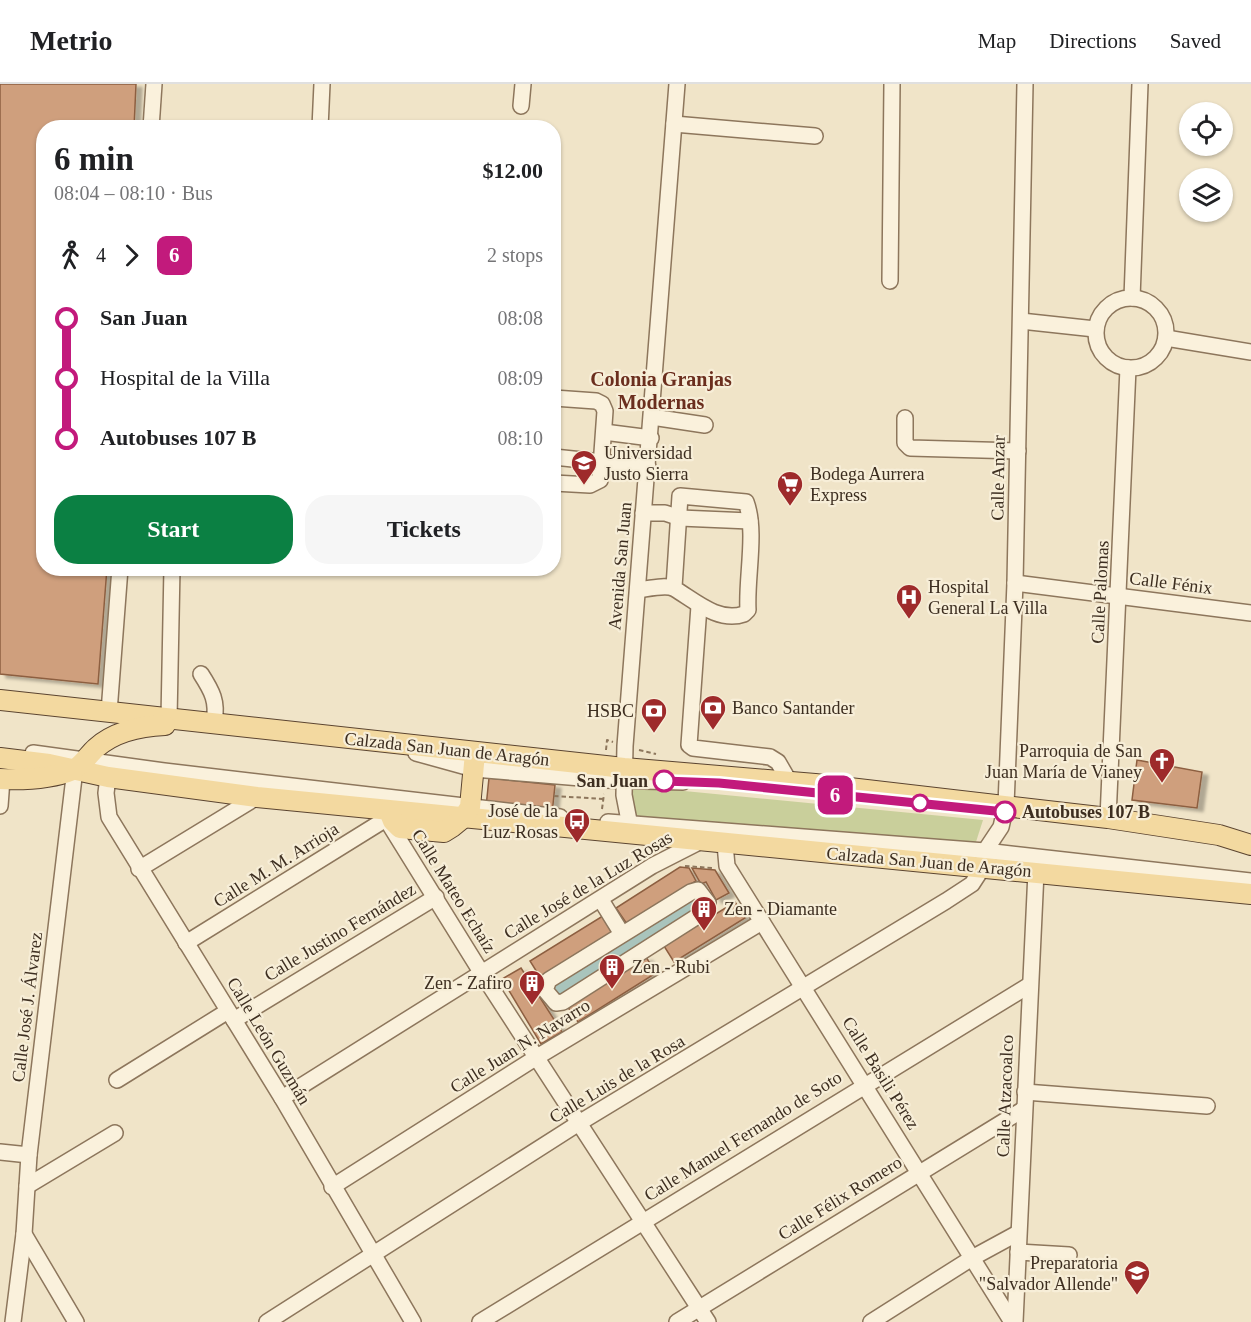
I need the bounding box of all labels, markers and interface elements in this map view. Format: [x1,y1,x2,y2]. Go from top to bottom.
text: Metrio [30,25,112,56]
text: Map [978,29,1016,53]
text: Directions [1049,29,1137,53]
text: Saved [1170,29,1221,53]
map controls [1179,102,1233,222]
button: locate [1179,102,1233,156]
text: 6 min [54,141,134,177]
text: $12.00 [483,158,543,183]
button: layers [1179,168,1233,222]
text: 08:04 – 08:10 · Bus [54,182,213,204]
icon: walk [54,239,87,272]
icon: forward [115,239,148,272]
text: 6 [169,243,180,267]
text: 4 [96,244,106,266]
text: 2 stops [487,244,543,266]
text: San Juan [100,305,187,330]
text: 08:08 [497,307,543,329]
text: Hospital de la Villa [100,365,270,390]
text: 08:09 [497,367,543,389]
district label: Colonia Granjas Modernas [590,368,732,413]
text: Autobuses 107 B [100,425,256,450]
text: 08:10 [497,427,543,449]
street label: Calle Anzar [987,435,1009,521]
place label: Universidad Justo Sierra [604,443,692,484]
school or university icon: Universidad Justo Sierra [569,448,599,486]
place label: Bodega Aurrera Express [810,464,924,505]
supermarket icon: Bodega Aurrera Express [775,469,805,507]
button: Start [54,495,293,564]
button: Tickets [305,495,543,564]
street label: Avenida San Juan [604,501,636,631]
street label: Calle Palomas [1087,540,1113,644]
street label: Calle Fénix [1128,568,1214,598]
place label: Hospital General La Villa [928,577,1048,618]
hospital icon: Hospital General La Villa [894,582,924,620]
bank icon: Banco Santander [698,693,728,731]
bank icon: HSBC [639,696,669,734]
place label: Banco Santander [732,698,854,718]
place label: HSBC [587,701,634,721]
street label: Calzada San Juan de Aragón [344,728,550,770]
place label: Parroquia de San Juan María de Vianey [985,741,1142,782]
church icon: Parroquia de San Juan María de Vianey [1147,746,1177,784]
marker: San Juan [653,770,675,792]
place label: San Juan [576,771,648,791]
line badge: 6 [816,776,854,814]
text: 6 [830,783,840,807]
unlabelled marker [911,794,929,812]
place label: José de la Luz Rosas [483,801,558,842]
marker: Autobuses 107 B [994,801,1016,823]
place label: Autobuses 107 B [1022,802,1150,822]
bus stop icon: José de la Luz Rosas [562,806,592,844]
street label: Calle M. M. Arrioja [210,818,342,911]
street label: Calle Mateo Echaíz [408,826,500,956]
street label: Calle José de la Luz Rosas [500,827,676,943]
street label: Calzada San Juan de Aragón [826,843,1032,881]
street label: Calle Justino Fernández [261,879,419,985]
building icon: Zen - Diamante [689,894,719,932]
place label: Zen - Diamante [724,899,837,919]
street label: Calle José J. Álvarez [7,931,46,1083]
building icon: Zen - Rubi [597,952,627,990]
place label: Zen - Rubi [632,957,710,977]
building icon: Zen - Zafiro [517,968,547,1006]
place label: Zen - Zafiro [424,973,512,993]
street label: Calle León Guzmán [223,974,315,1108]
street label: Calle Juan N. Navarro [446,995,594,1097]
street label: Calle Basili Pérez [838,1013,924,1133]
street label: Calle Luis de la Rosa [546,1031,688,1127]
street label: Calle Atzacoalco [993,1034,1017,1158]
street label: Calle Manuel Fernando de Soto [641,1067,845,1205]
street label: Calle Félix Romero [774,1152,906,1244]
place label: Preparatoria "Salvador Allende" [979,1253,1118,1294]
school or university icon: Preparatoria "Salvador Allende" [1122,1258,1152,1296]

